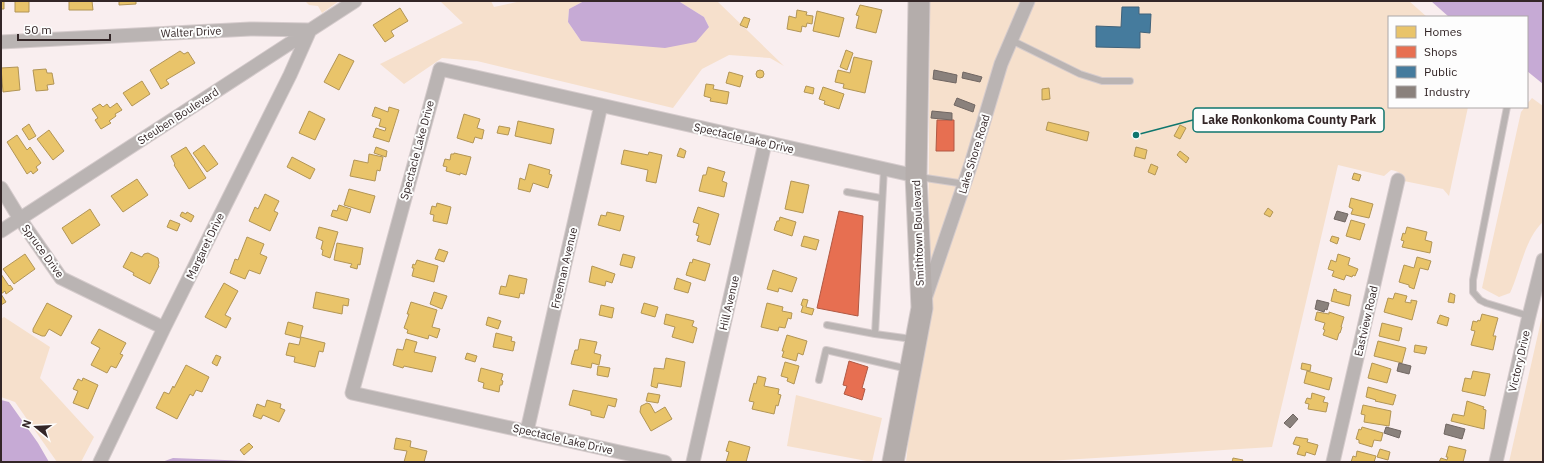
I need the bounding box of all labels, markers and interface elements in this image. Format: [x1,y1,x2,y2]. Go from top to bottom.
scale bar [18,16,110,42]
legend [1388,16,1528,108]
text: 50 m [24,22,52,37]
street label: Walter Drive [160,23,222,41]
text: Homes [1424,24,1462,39]
text: Shops [1424,44,1457,59]
text: Public [1424,64,1457,79]
text: Industry [1424,84,1470,99]
street label: Steuben Boulevard [135,85,221,147]
street label: Spectacle Lake Drive [397,99,437,201]
callout: Lake Ronkonkoma County Park [1193,108,1384,132]
text: Lake Ronkonkoma County Park [1202,112,1376,127]
street label: Lake Shore Road [955,113,993,195]
street label: Spectacle Lake Drive [693,120,795,156]
street label: Smithtown Boulevard [909,180,927,286]
street label: Margaret Drive [183,210,227,282]
street label: Spruce Drive [19,222,67,280]
street label: Freeman Avenue [548,226,580,310]
street label: Hill Avenue [716,274,742,332]
street label: Eastview Road [1351,284,1381,358]
street label: Victory Drive [1505,329,1533,393]
north arrow [16,407,56,447]
text: N [19,418,34,430]
street label: Spectacle Lake Drive [512,421,614,457]

